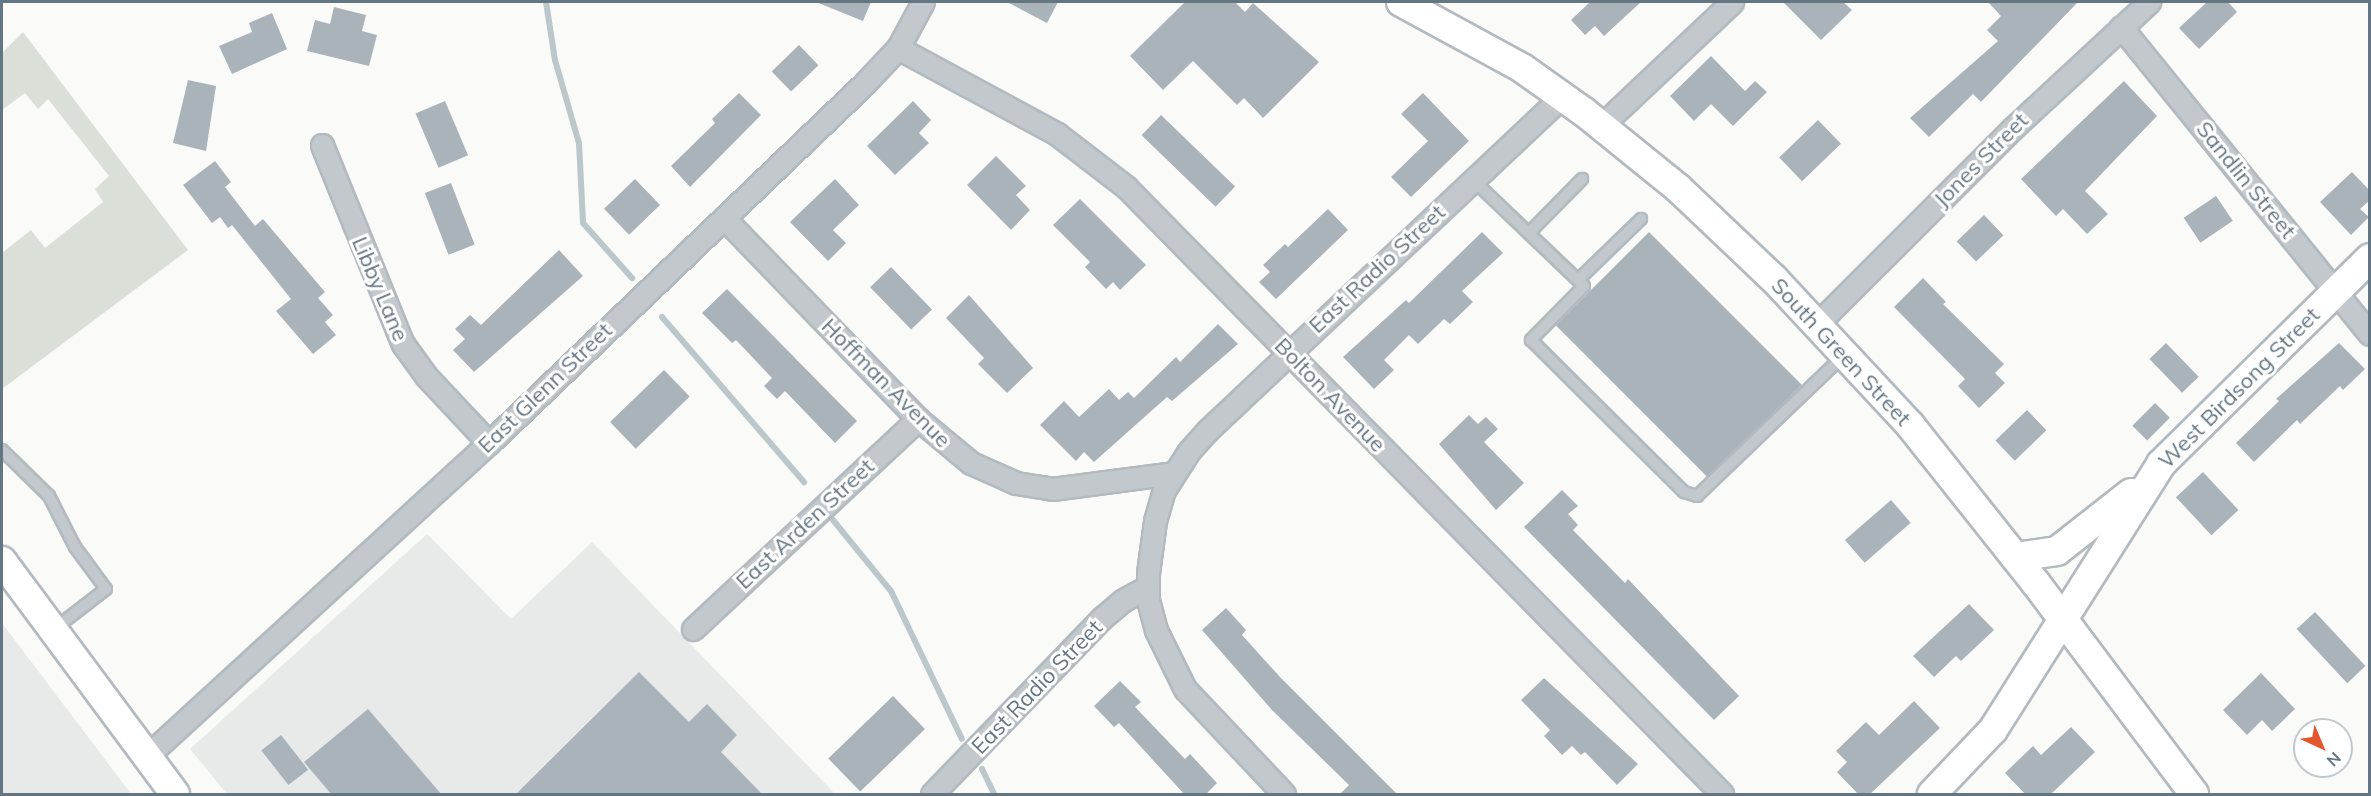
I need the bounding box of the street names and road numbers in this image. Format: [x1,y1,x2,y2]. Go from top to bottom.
street label: Jones Street [1928,107,2034,213]
street label: Sandlin Street [2191,116,2301,244]
street label: East Radio Street [1304,199,1450,339]
street label: Libby Lane [346,233,414,345]
street label: South Green Street [1766,273,1916,431]
street label: West Birdsong Street [2153,302,2325,474]
street label: Hoffman Avenue [816,313,956,453]
street label: East Glenn Street [473,317,617,459]
street label: Bolton Avenue [1269,333,1391,457]
street label: East Arden Street [731,453,879,595]
street label: East Radio Street [966,614,1108,760]

